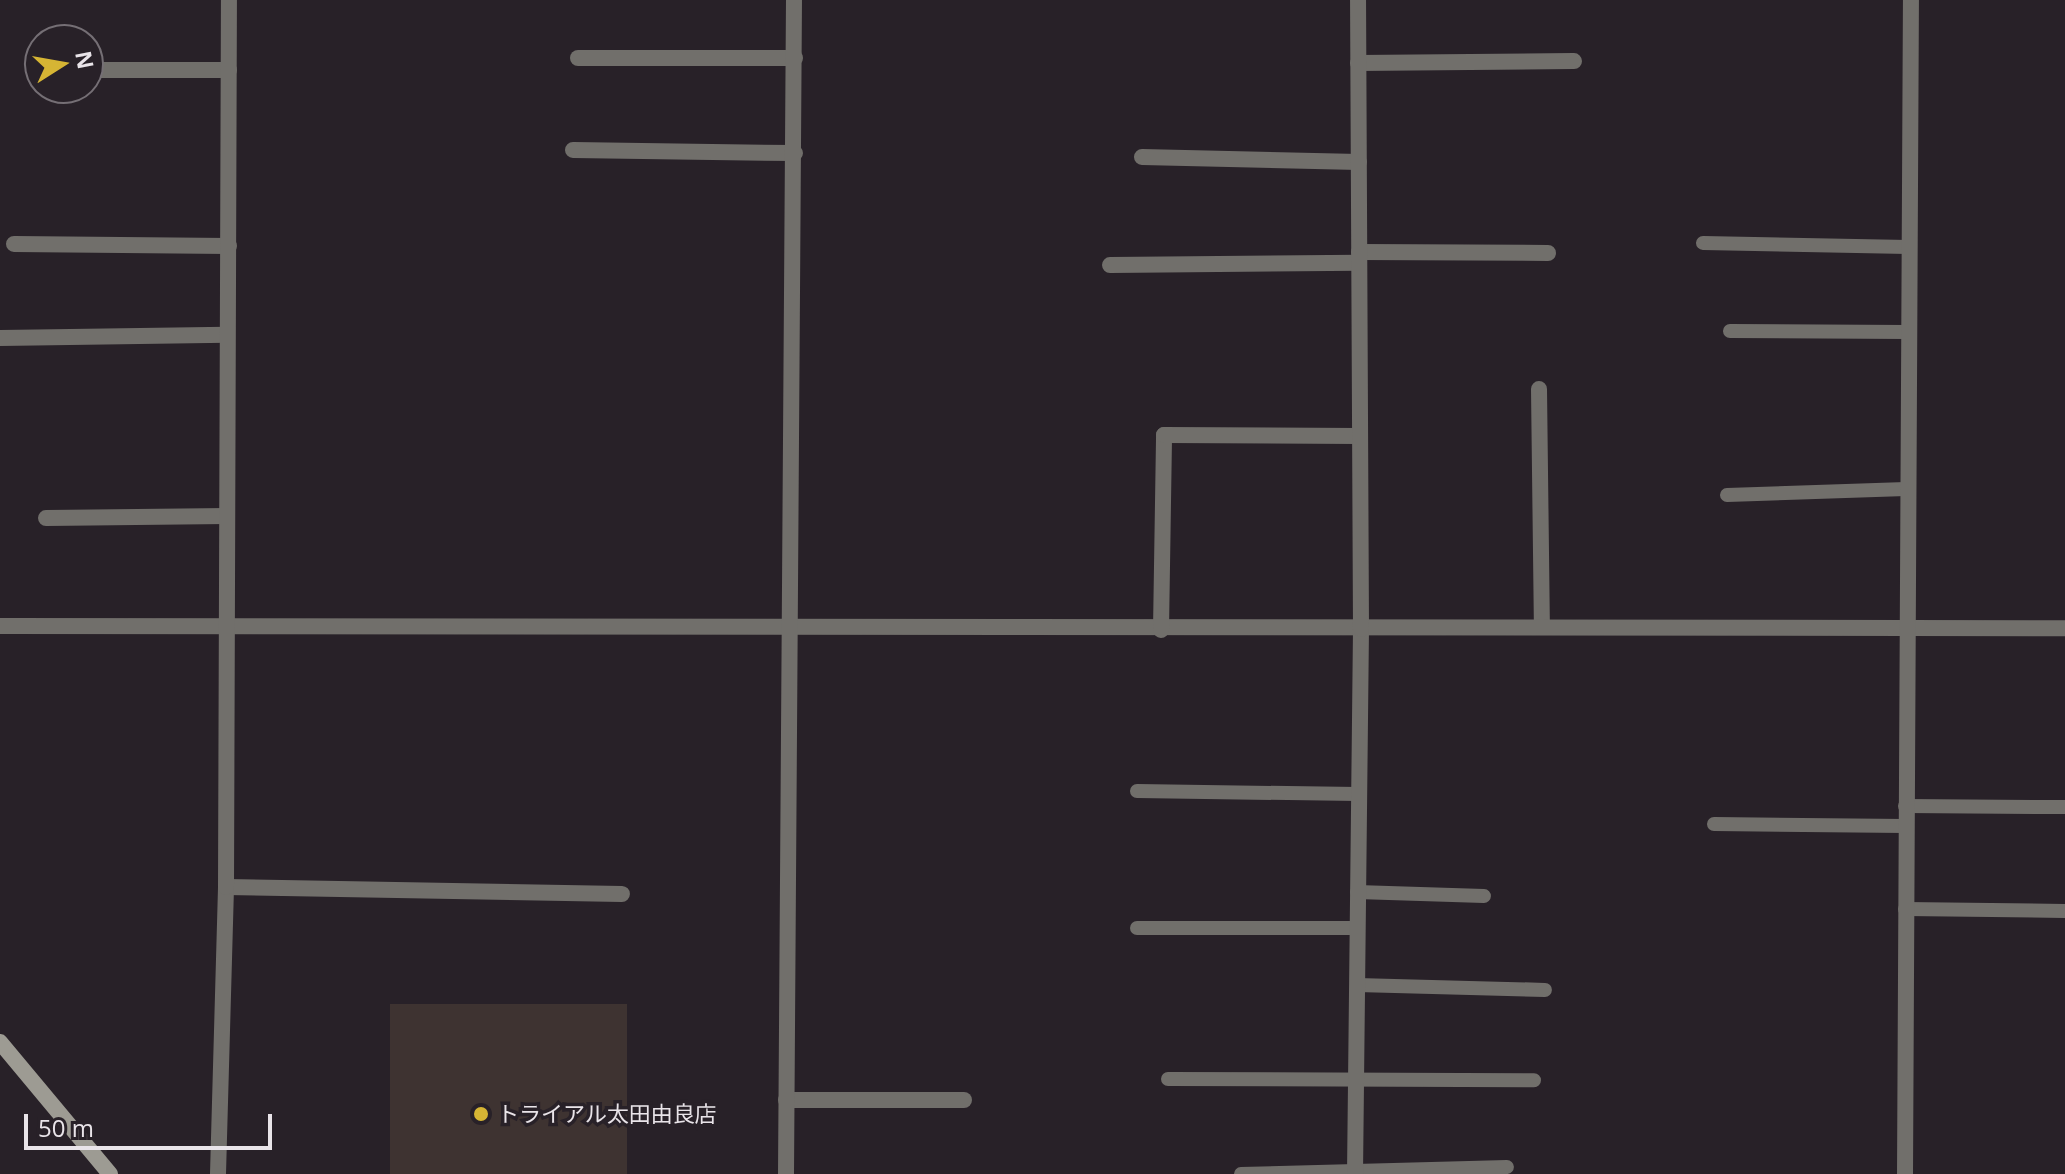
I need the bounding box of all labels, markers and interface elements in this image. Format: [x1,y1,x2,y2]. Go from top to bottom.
north arrow [24,24,104,104]
text: N [69,48,102,71]
scale bar [28,1098,276,1148]
place label: トライアル太田由良店 [497,1101,717,1127]
marker: トライアル太田由良店 [472,1105,490,1123]
text: 50 m [38,1111,94,1144]

